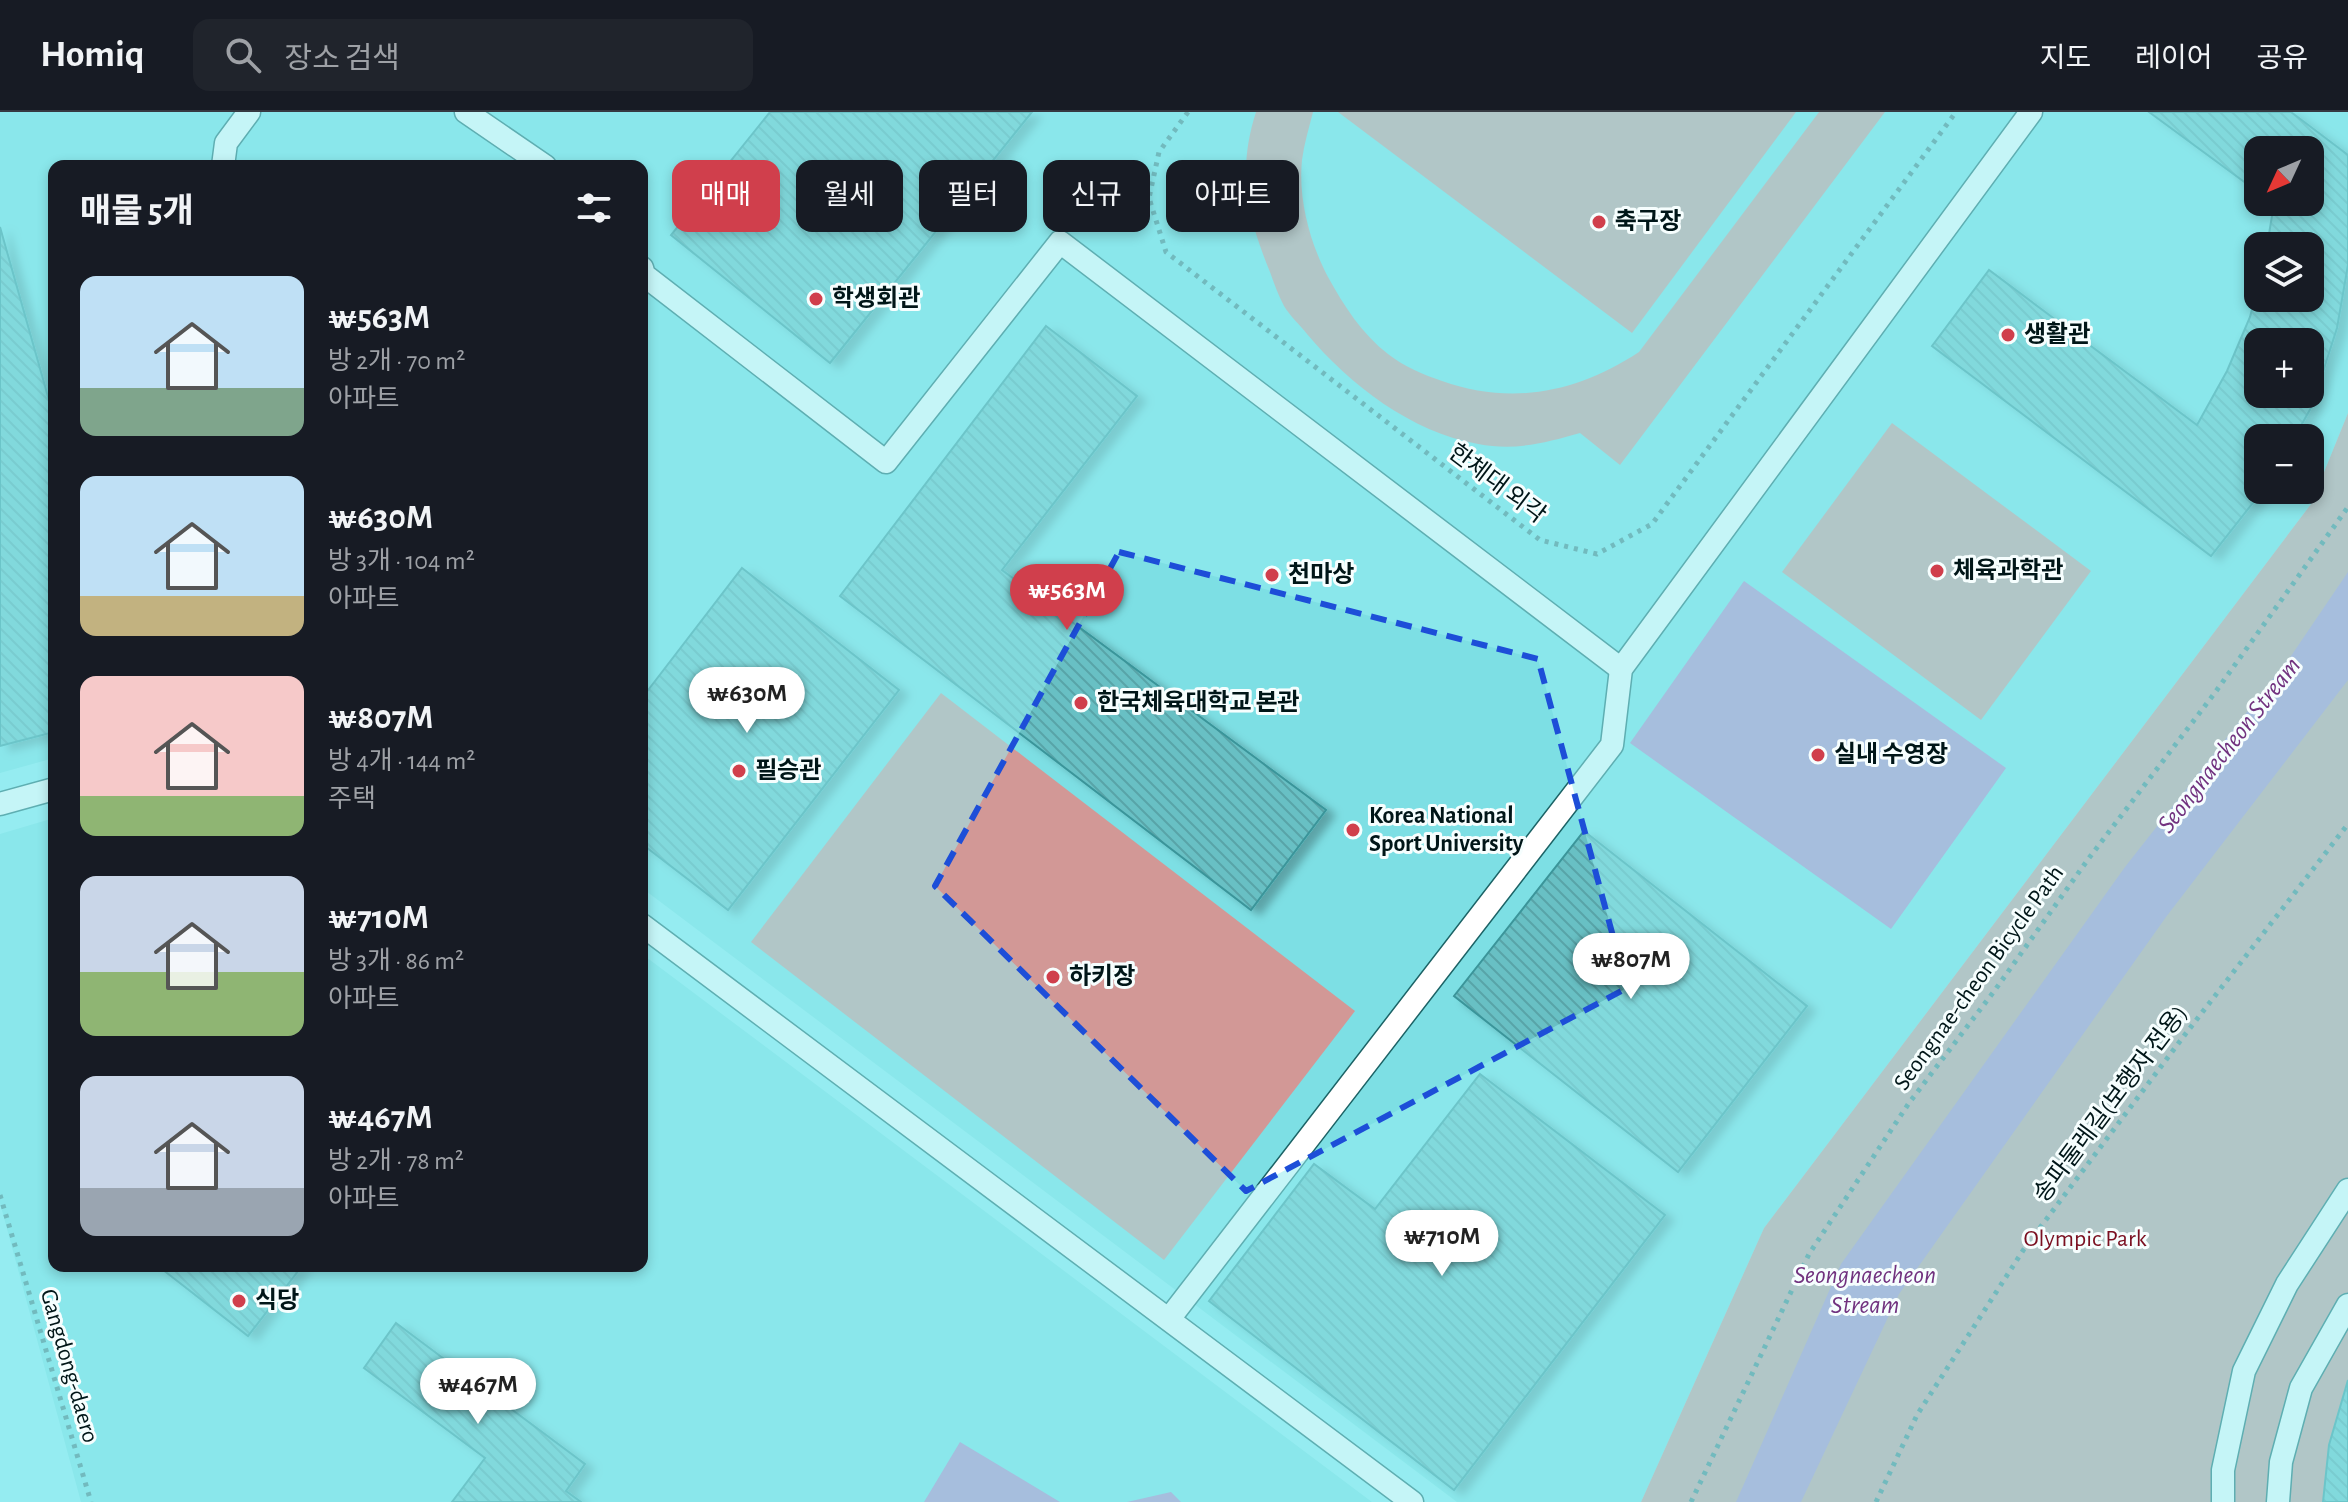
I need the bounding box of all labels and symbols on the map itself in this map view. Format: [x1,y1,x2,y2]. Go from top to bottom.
north arrow [2244,136,2324,216]
place label: 축구장 [1615,208,1681,234]
marker: 축구장 [1590,213,1608,231]
place label: 학생회관 [832,285,920,311]
marker: 학생회관 [807,290,825,308]
place label: 생활관 [2024,321,2090,347]
marker: 생활관 [1999,326,2017,344]
street label: 한체대 외각 [1444,438,1551,528]
place label: 체육과학관 [1953,557,2063,583]
place label: 천마상 [1288,561,1354,587]
marker: 체육과학관 [1928,562,1946,580]
pin: ₩563M [1011,564,1123,632]
marker: 천마상 [1263,566,1281,584]
water label: Seongnaecheon Stream [2153,652,2305,838]
pin: ₩630M [691,667,803,735]
place label: 한국체육대학교 본관 [1097,689,1299,715]
marker: 한국체육대학교 본관 [1072,694,1090,712]
place label: 실내 수영장 [1834,741,1948,767]
marker: 실내 수영장 [1809,746,1827,764]
place label: 필승관 [755,757,821,783]
marker: 필승관 [730,762,748,780]
place label: Korea National Sport University [1369,804,1524,856]
marker: Korea National Sport University [1344,821,1362,839]
street label: Seongnae-cheon Bicycle Path [1890,861,2068,1095]
pin: ₩807M [1575,933,1687,1001]
place label: 하키장 [1069,963,1135,989]
marker: 하키장 [1044,968,1062,986]
street label: 송파둘레길(보행자 전용) [2029,1001,2193,1207]
pin: ₩710M [1386,1210,1498,1278]
park label: Olympic Park [2023,1227,2147,1251]
water label: Seongnaecheon Stream [1794,1262,1936,1318]
street label: Gangdong-daero [36,1286,102,1446]
place label: 식당 [255,1287,299,1313]
marker: 식당 [230,1292,248,1310]
pin: ₩467M [422,1358,534,1426]

